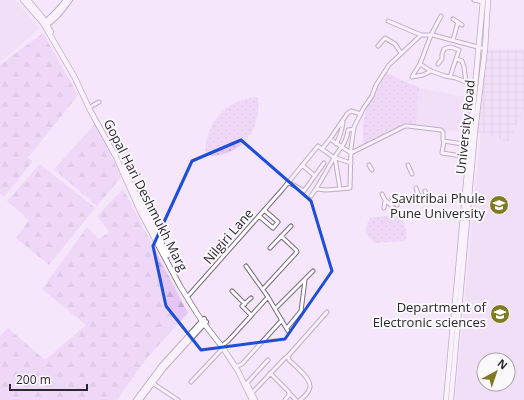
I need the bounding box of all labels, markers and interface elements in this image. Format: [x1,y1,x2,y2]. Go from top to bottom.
street label: University Road [451,79,479,175]
street label: Gopal Hari Deshmukh Marg [100,116,192,274]
place label: Savitribai Phule Pune University [390,189,485,222]
school or university icon: Savitribai Phule Pune University [488,194,510,216]
street label: Nilgiri Lane [199,204,257,268]
place label: Department of Electronic sciences [373,298,487,331]
school or university icon: Department of Electronic sciences [489,303,511,325]
north arrow [476,352,516,392]
text: N [494,355,511,373]
scale bar [10,366,87,392]
text: 200 m [16,371,51,388]

